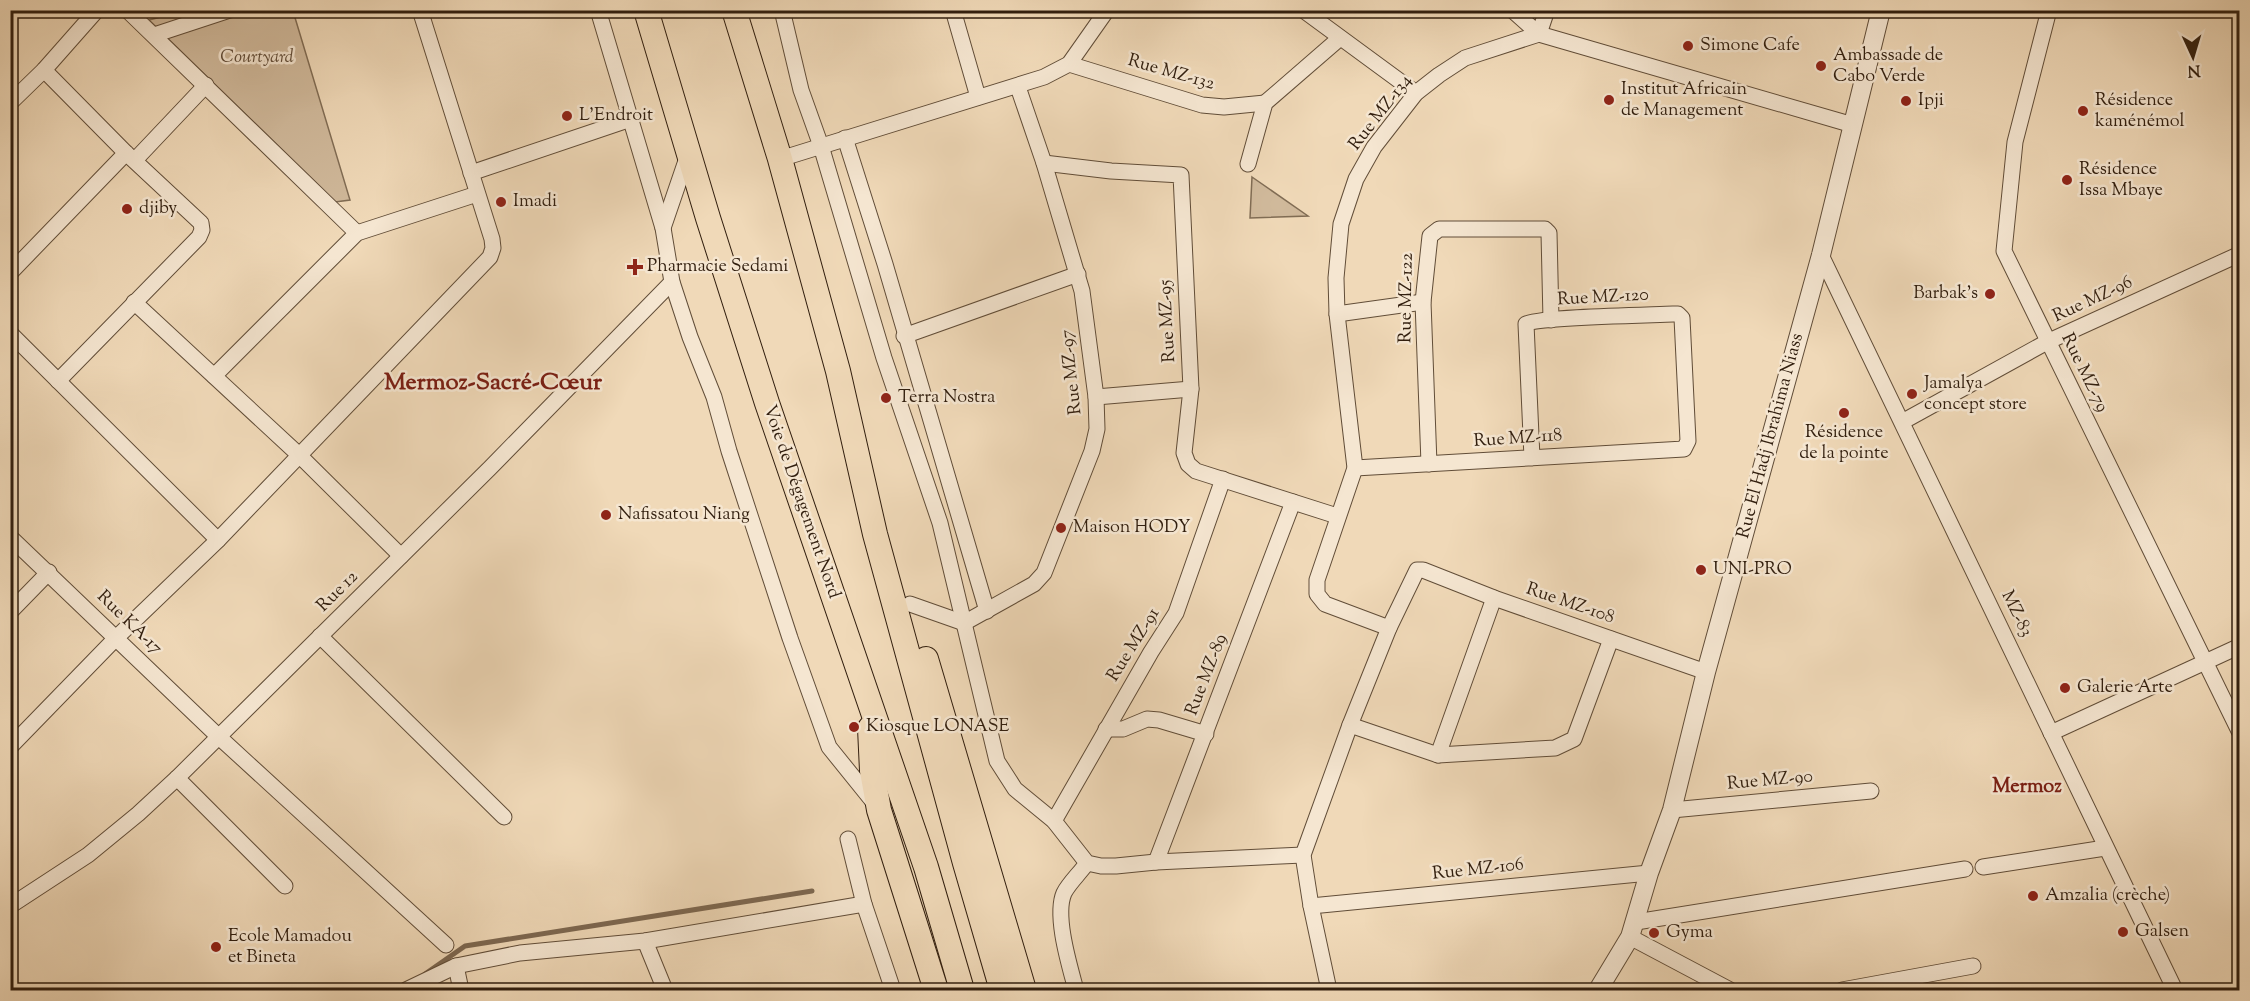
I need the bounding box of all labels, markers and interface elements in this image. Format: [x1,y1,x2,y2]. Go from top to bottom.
north arrow [2163,27,2223,87]
place label: Simone Cafe [1700,33,1800,59]
marker: Simone Cafe [1681,39,1695,53]
place label: Ambassade de Cabo Verde [1833,43,1943,90]
park label: Courtyard [220,45,294,71]
street label: Rue MZ-132 [1124,48,1218,98]
text: N [2186,58,2201,81]
marker: Ambassade de Cabo Verde [1814,59,1828,73]
street label: Rue MZ-134 [1343,70,1419,156]
place label: Institut Africain de Management [1621,77,1747,124]
place label: Ipji [1918,88,1944,114]
place label: Résidence kaménémol [2095,88,2185,135]
marker: Institut Africain de Management [1602,93,1616,107]
marker: Ipji [1899,94,1913,108]
place label: L'Endroit [579,103,653,129]
marker: Résidence kaménémol [2076,104,2090,118]
marker: L'Endroit [560,109,574,123]
place label: Résidence Issa Mbaye [2079,157,2163,204]
marker: Résidence Issa Mbaye [2060,173,2074,187]
place label: Imadi [513,189,557,215]
marker: Imadi [494,195,508,209]
place label: djiby [139,196,177,222]
marker: djiby [120,202,134,216]
street label: Rue MZ-122 [1393,252,1421,344]
place label: Pharmacie Sedami [647,254,788,280]
marker: Pharmacie Sedami [628,260,642,274]
street label: Rue MZ-96 [2049,270,2137,330]
street label: Rue MZ-95 [1153,279,1183,363]
place label: Barbak's [1913,281,1978,307]
street label: Rue MZ-120 [1557,283,1649,313]
marker: Barbak's [1983,287,1997,301]
street label: Rue MZ-97 [1055,328,1089,416]
street label: Rue MZ-79 [2054,329,2114,417]
street label: Rue El Hadj Ibrahima Niass [1731,330,1811,542]
district label: Mermoz-Sacré-Cœur [384,366,603,400]
place label: Jamalya concept store [1923,371,2027,418]
place label: Terra Nostra [898,385,995,411]
marker: Jamalya concept store [1905,387,1919,401]
marker: Terra Nostra [879,391,893,405]
street label: Voie de Dégagement Nord [756,402,846,602]
marker: Résidence de la pointe [1837,406,1851,420]
place label: Résidence de la pointe [1799,420,1889,467]
street label: Rue MZ-118 [1473,423,1563,455]
place label: Nafissatou Niang [618,502,750,528]
marker: Nafissatou Niang [599,508,613,522]
place label: Maison HODY [1073,515,1191,541]
marker: Maison HODY [1054,521,1068,535]
place label: UNI-PRO [1713,557,1792,583]
marker: UNI-PRO [1694,563,1708,577]
street label: Rue 12 [311,565,365,619]
street label: Rue MZ-108 [1522,577,1618,631]
street label: Rue KA-17 [90,585,168,661]
street label: MZ-83 [1994,586,2038,642]
street label: Rue MZ-91 [1101,603,1167,687]
street label: Rue MZ-89 [1180,630,1235,720]
place label: Galerie Arte [2077,675,2173,701]
marker: Galerie Arte [2058,681,2072,695]
place label: Kiosque LONASE [866,714,1010,740]
marker: Kiosque LONASE [847,720,861,734]
street label: Rue MZ-90 [1726,764,1814,798]
district label: Mermoz [1992,773,2062,802]
street label: Rue MZ-106 [1431,852,1525,888]
place label: Amzalia (crèche) [2045,883,2170,909]
marker: Amzalia (crèche) [2026,889,2040,903]
place label: Galsen [2135,919,2190,945]
place label: Gyma [1666,920,1713,946]
place label: Ecole Mamadou et Bineta [228,924,352,971]
marker: Galsen [2116,925,2130,939]
marker: Gyma [1647,926,1661,940]
marker: Ecole Mamadou et Bineta [209,940,223,954]

